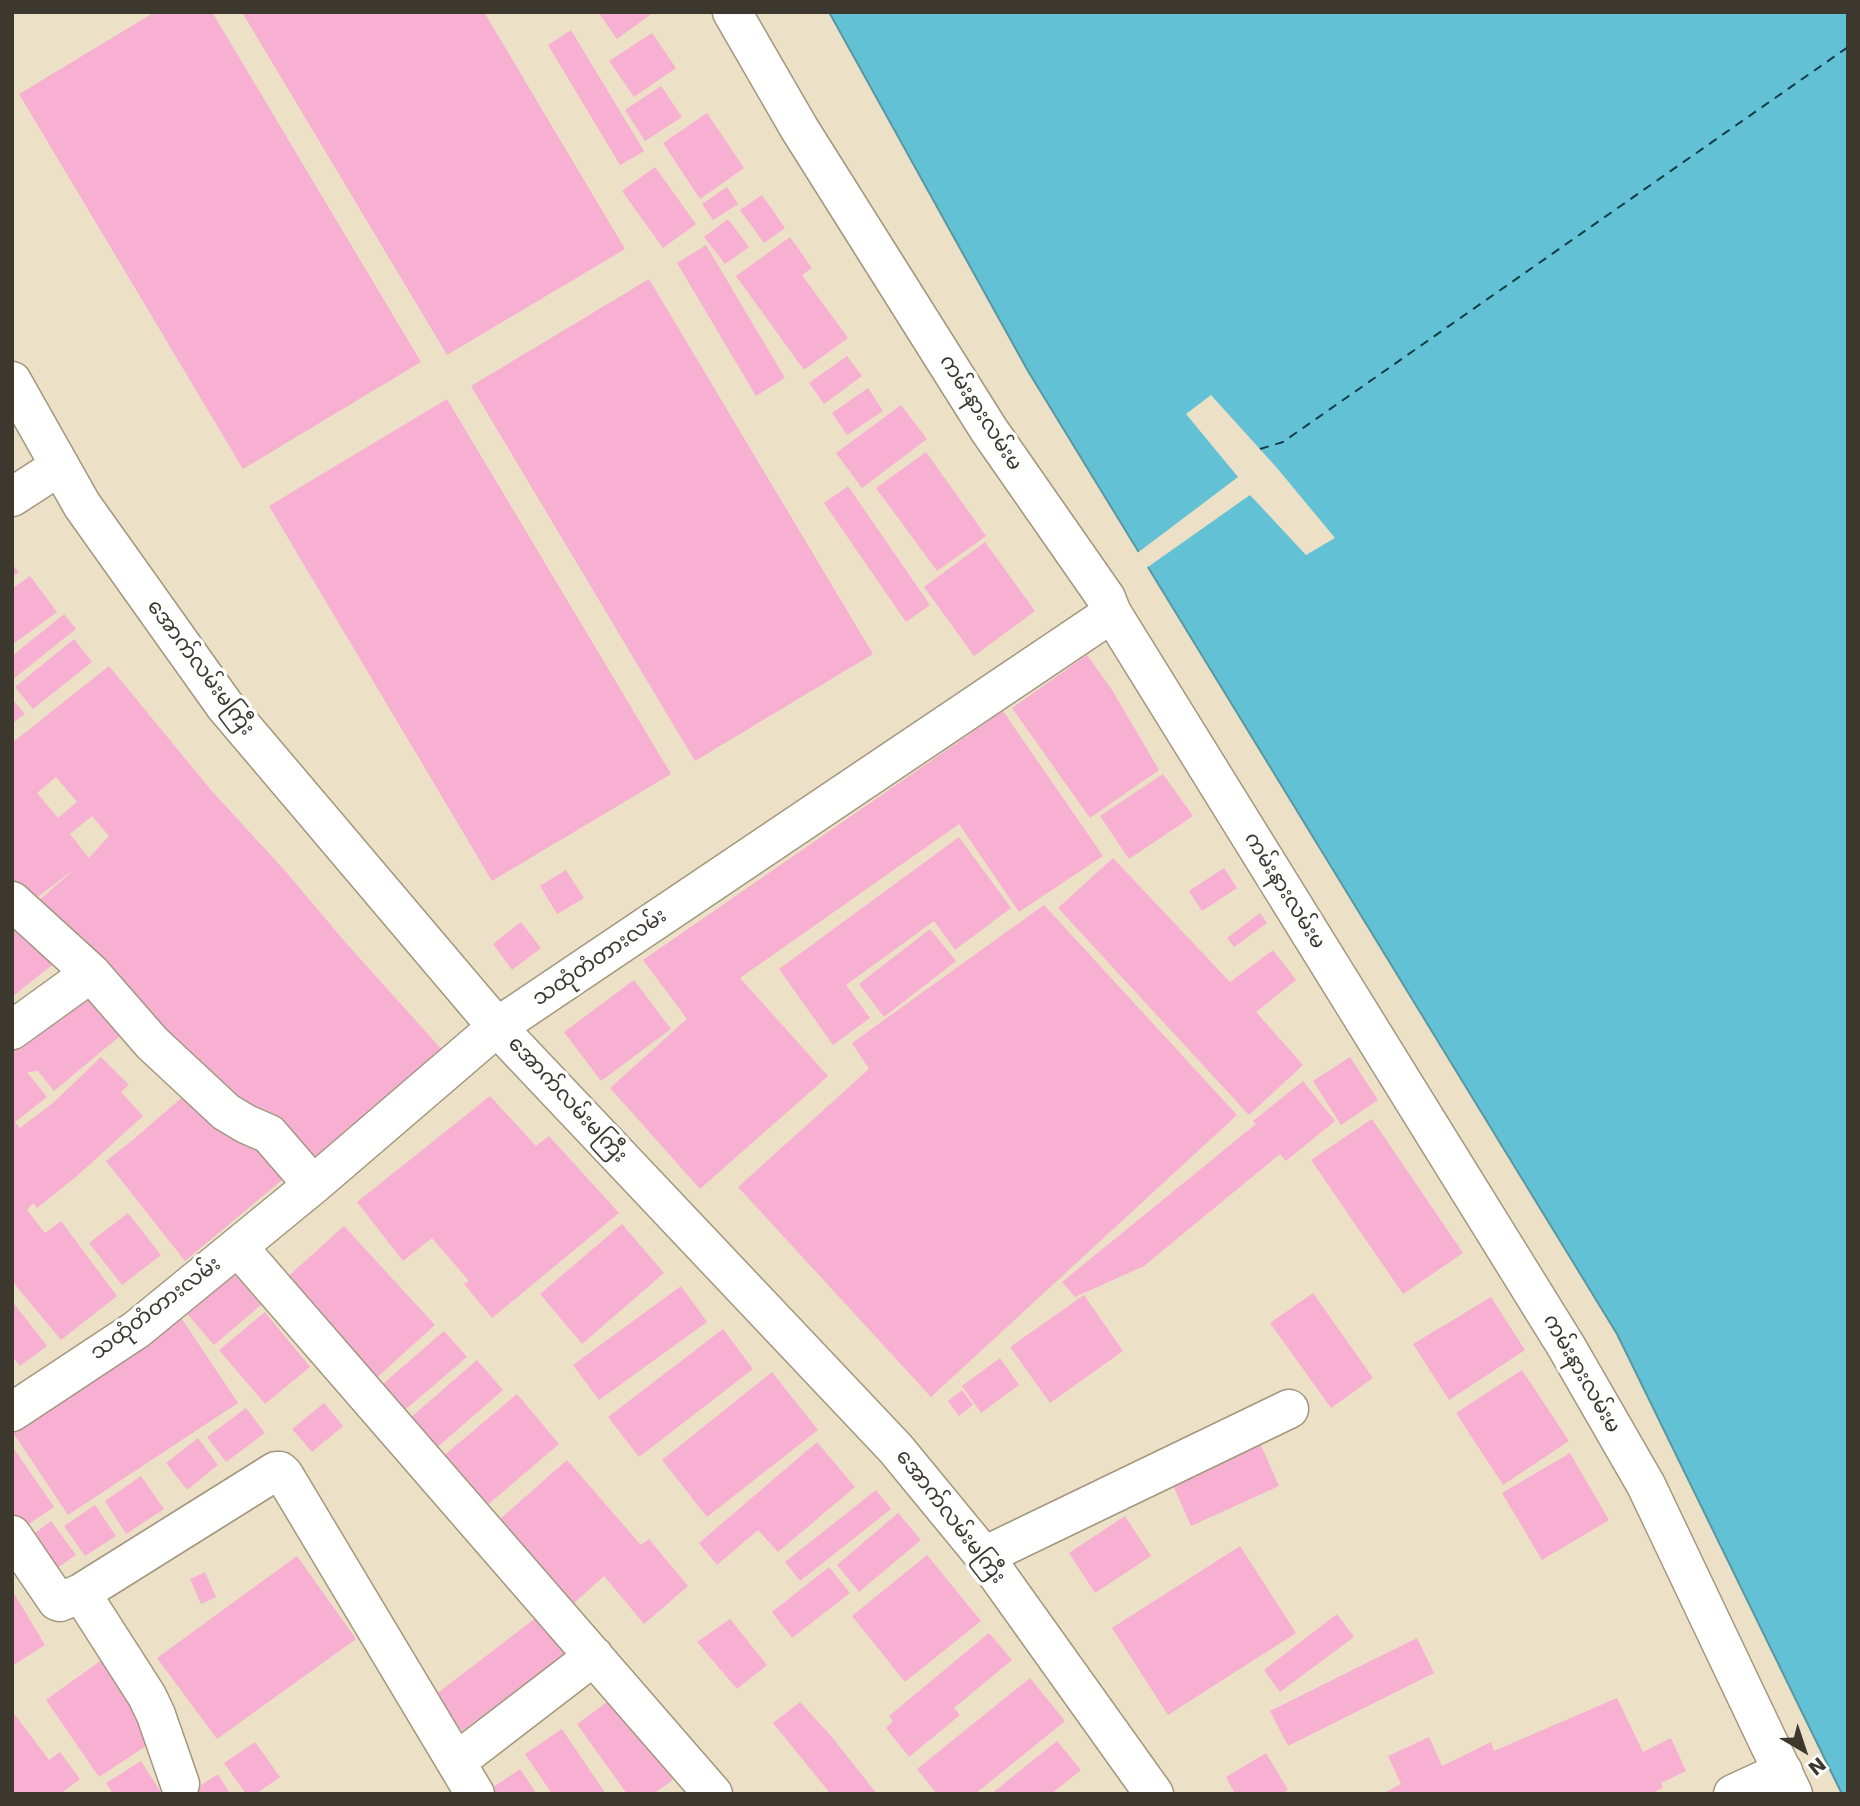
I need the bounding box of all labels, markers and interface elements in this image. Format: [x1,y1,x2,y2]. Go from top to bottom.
street label: ကမ်းနားလမ်းမ [933,350,1027,476]
street label: အောက်လမ်းမကြီး [141,595,259,741]
street label: ကမ်းနားလမ်းမ [1238,828,1330,954]
street label: သထုံတံတားလမ်း [528,904,672,1012]
street label: အောက်လမ်းမကြီး [502,1032,632,1168]
street label: သထုံတံတားလမ်း [86,1252,226,1366]
street label: ကမ်းနားလမ်းမ [1537,1310,1625,1438]
street label: အောက်လမ်းမကြီး [890,1445,1010,1589]
north arrow [1769,1715,1839,1785]
text: N [1804,1753,1830,1780]

